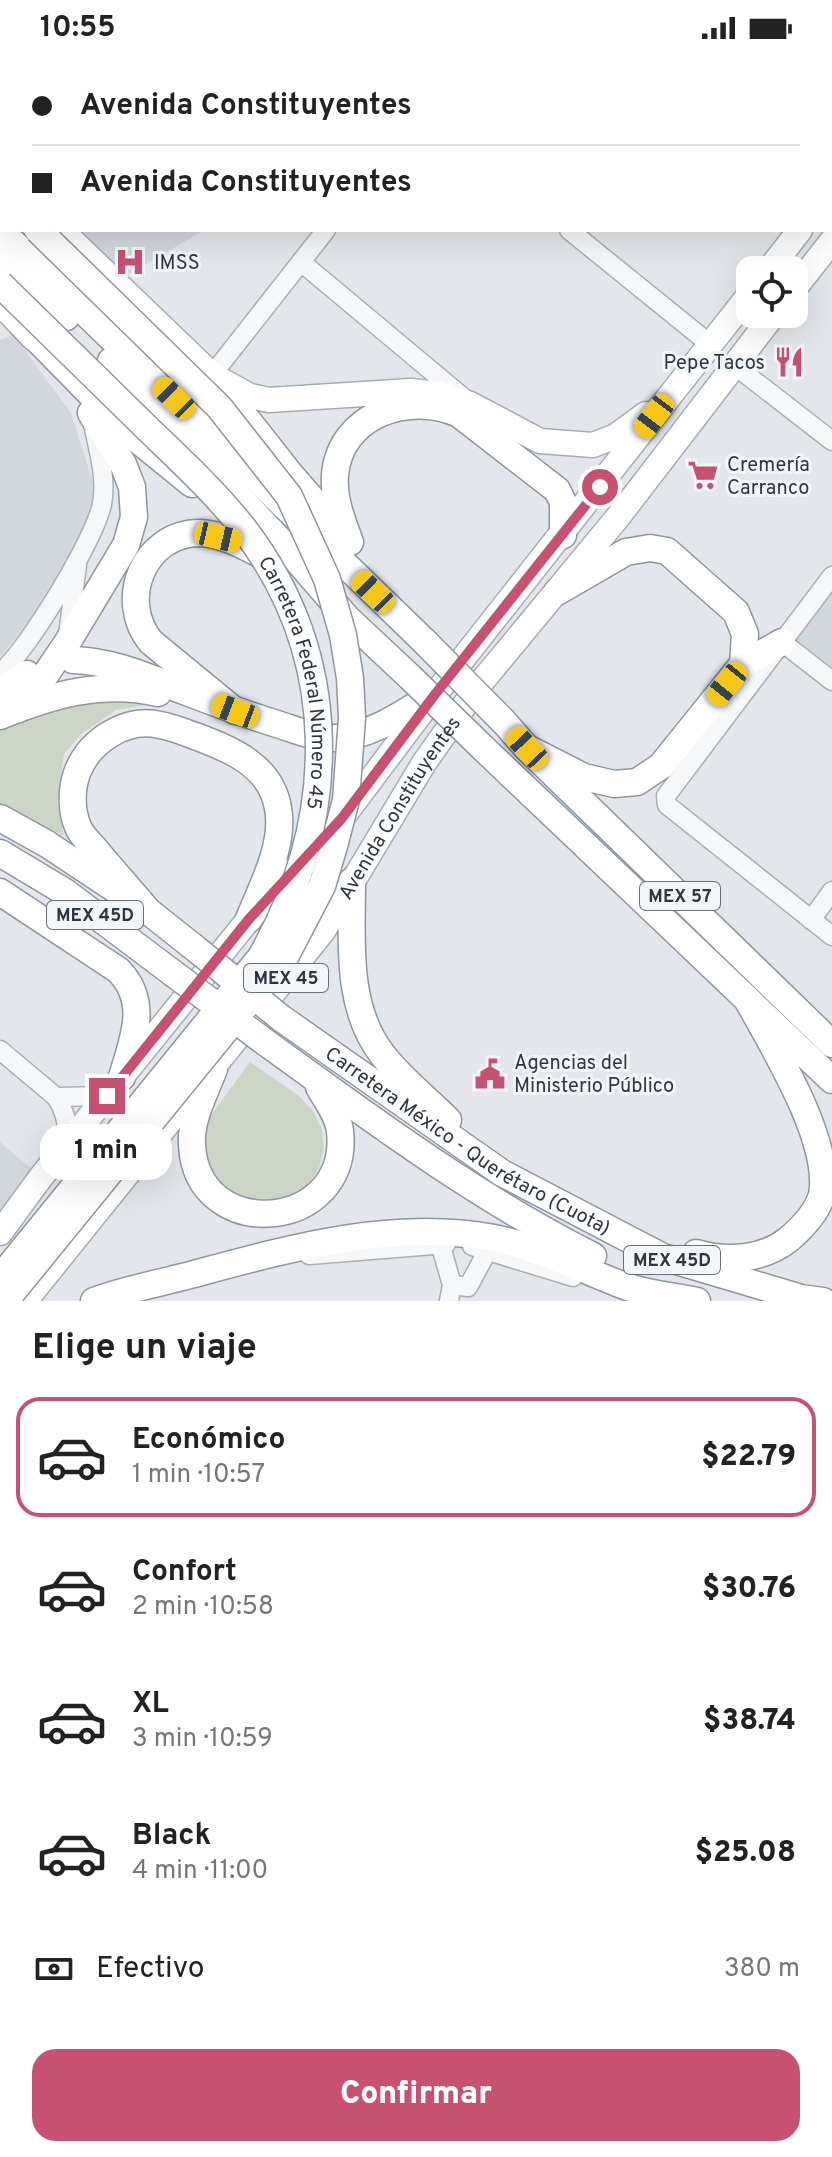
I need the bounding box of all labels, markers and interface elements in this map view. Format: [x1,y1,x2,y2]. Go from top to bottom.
text: 10:55 [40,10,116,47]
text: Avenida Constituyentes [80,88,412,125]
text: Avenida Constituyentes [80,165,412,202]
hospital icon: IMSS [113,245,147,279]
place label: IMSS [154,251,200,277]
map controls [736,256,808,328]
button: locate [736,256,808,328]
restaurant icon: Pepe Tacos [772,345,806,379]
place label: Pepe Tacos [663,351,765,377]
car [148,373,200,423]
car [630,390,678,442]
place label: Cremería Carranco [727,453,810,502]
supermarket icon: Cremería Carranco [686,458,720,492]
route start [582,469,618,505]
car [192,520,244,554]
street label: Carretera Federal Número 45 [251,552,330,811]
car [347,567,399,617]
car [703,658,751,710]
car [208,691,262,731]
street label: Avenida Constituyentes [334,712,468,905]
car [502,722,552,774]
road number: MEX 57 [640,882,720,910]
road number: MEX 45D [47,901,143,929]
road number: MEX 45 [244,964,328,992]
street label: Carretera México - Querétaro (Cuota) [319,1042,614,1242]
place label: Agencias del Ministerio Público [514,1051,674,1100]
public building icon: Agencias del Ministerio Público [473,1057,507,1091]
route end [89,1078,125,1114]
callout: 1 min [41,1124,173,1180]
text: 1 min [74,1135,138,1168]
road number: MEX 45D [624,1246,720,1274]
text: Elige un viaje [32,1326,257,1372]
icon: car [36,1421,108,1493]
text: Económico [132,1422,285,1459]
text: $22.79 [701,1439,796,1476]
text: 1 min · 10:57 [132,1459,265,1492]
icon: car [36,1553,108,1625]
text: Confort [132,1554,237,1591]
text: $30.76 [702,1571,796,1608]
text: 2 min · 10:58 [132,1591,274,1624]
icon: car [36,1685,108,1757]
text: XL [132,1686,169,1723]
text: $38.74 [703,1703,796,1740]
text: 3 min · 10:59 [132,1723,273,1756]
icon: car [36,1817,108,1889]
text: Black [132,1818,211,1855]
text: $25.08 [695,1835,796,1872]
text: 4 min · 11:00 [132,1855,268,1888]
icon: cash [32,1947,76,1991]
text: Efectivo [96,1951,205,1988]
text: 380 m [724,1953,800,1986]
button: Confirmar [32,2049,800,2141]

